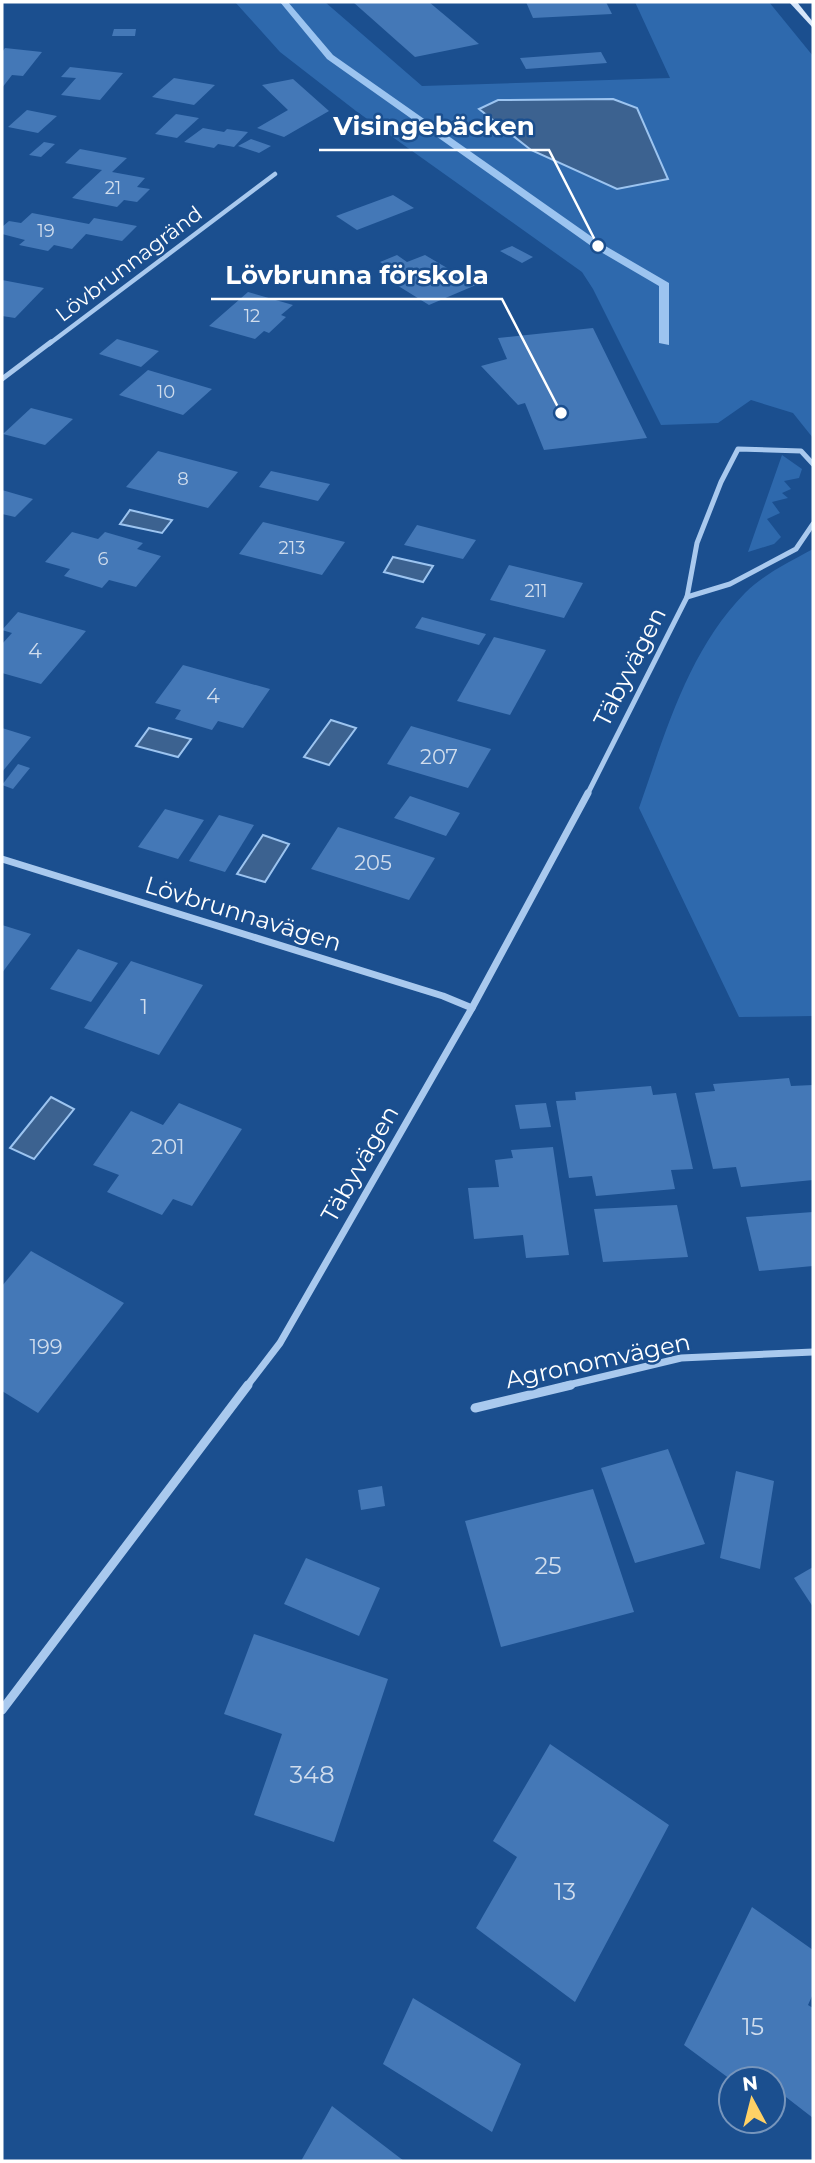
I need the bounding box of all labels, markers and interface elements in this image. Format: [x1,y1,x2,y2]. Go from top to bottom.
callout: Visingebäcken [319,103,549,150]
text: Visingebäcken [332,110,535,142]
house number: 21 [105,177,121,199]
street label: Lövbrunnagränd [51,200,207,327]
house number: 19 [37,220,55,242]
callout: Lövbrunna förskola [211,252,502,299]
text: Lövbrunna förskola [225,259,489,291]
house number: 12 [244,305,260,327]
house number: 10 [157,381,175,403]
house number: 8 [177,468,189,490]
house number: 213 [279,537,305,559]
house number: 6 [98,548,109,570]
house number: 211 [524,580,548,602]
street label: Täbyvägen [587,602,672,731]
house number: 4 [28,638,42,663]
house number: 4 [206,683,220,708]
house number: 207 [420,744,458,769]
house number: 205 [354,850,392,875]
street label: Lövbrunnavägen [141,870,345,957]
house number: 1 [140,994,148,1019]
street label: Täbyvägen [315,1100,405,1227]
house number: 201 [151,1134,185,1159]
street label: Agronomvägen [503,1327,693,1394]
house number: 199 [29,1334,63,1359]
house number: 25 [534,1551,562,1580]
house number: 348 [290,1760,334,1789]
house number: 13 [554,1877,576,1906]
house number: 15 [742,2012,764,2041]
north arrow [717,2065,787,2135]
text: N [741,2071,759,2096]

